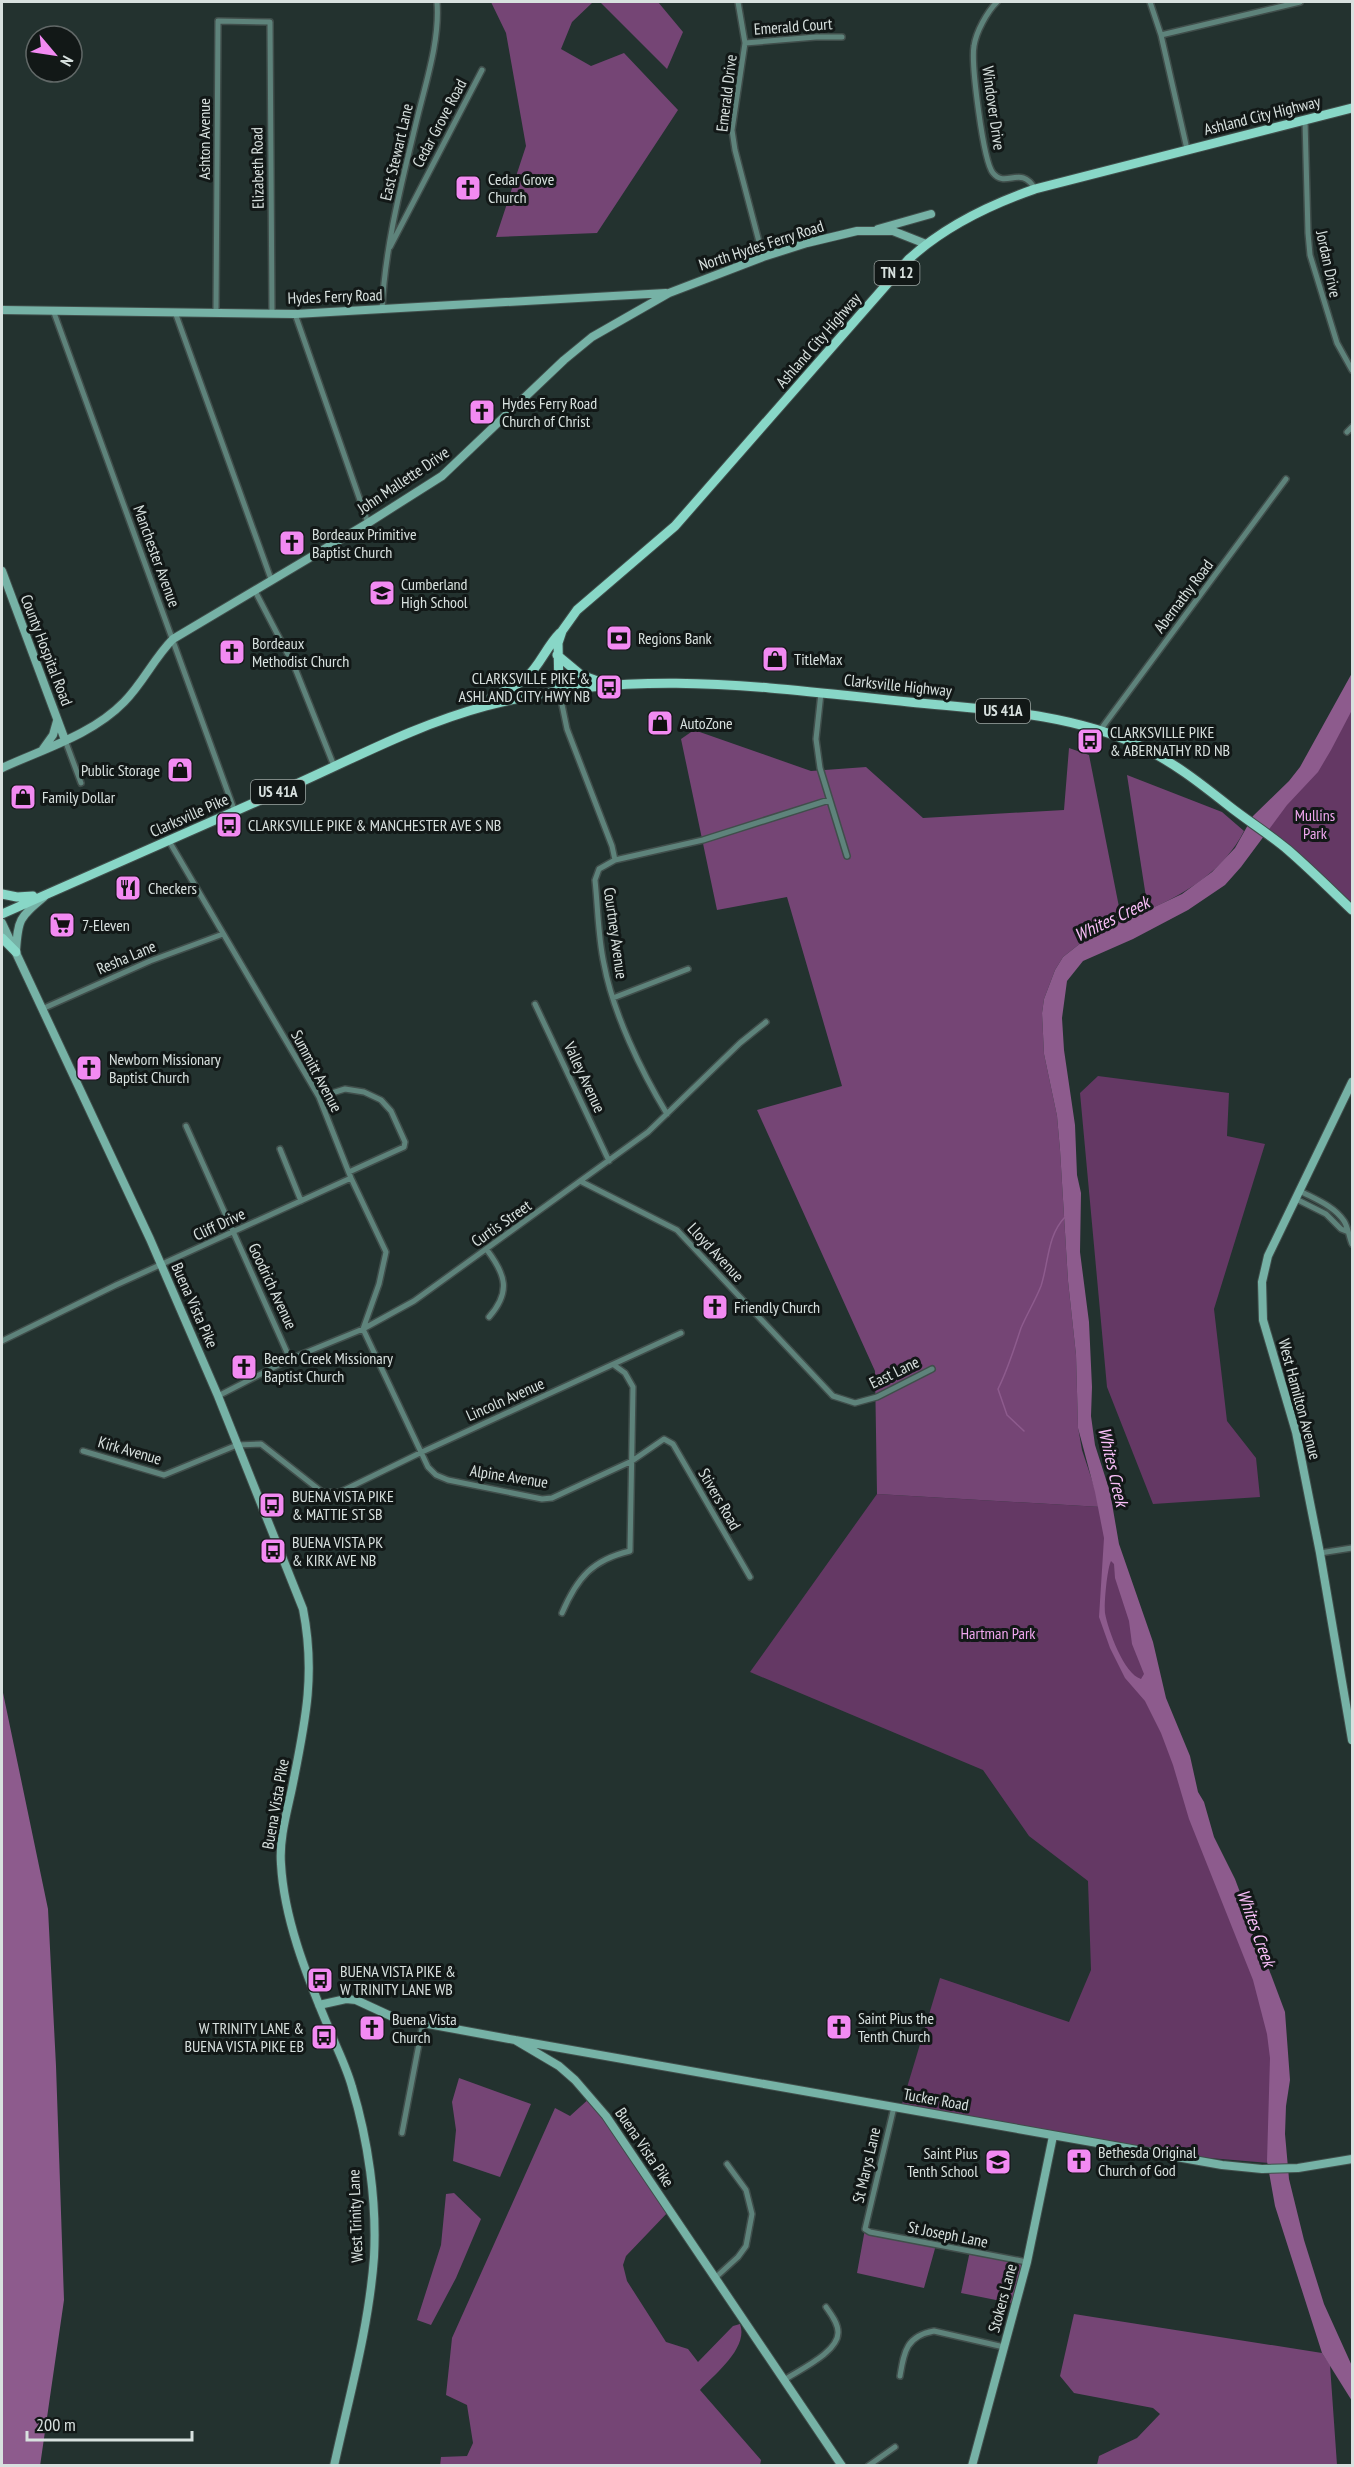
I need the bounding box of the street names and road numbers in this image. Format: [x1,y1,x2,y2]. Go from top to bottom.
street label: Emerald Court [753,13,834,39]
street label: Emerald Drive [711,53,741,133]
street label: Windover Drive [978,65,1010,151]
street label: Cedar Grove Road [407,75,471,171]
street label: Ashland City Highway [1202,91,1322,139]
street label: Ashton Avenue [194,98,214,180]
street label: East Stewart Lane [375,102,417,202]
street label: Elizabeth Road [246,127,268,209]
street label: North Hydes Ferry Road [696,215,826,275]
street label: Jordan Drive [1312,228,1346,299]
road number: TN 12 [874,261,920,285]
street label: Hydes Ferry Road [287,284,383,308]
street label: Ashland City Highway [771,288,865,392]
street label: John Mallette Drive [352,442,453,519]
street label: Manchester Avenue [129,502,185,610]
street label: Abernathy Road [1149,555,1217,637]
street label: County Hospital Road [17,592,77,709]
street label: Clarksville Highway [843,669,953,701]
road number: US 41A [976,699,1030,723]
road number: US 41A [251,780,305,804]
street label: Clarksville Pike [147,789,231,841]
street label: Courtney Avenue [600,886,632,980]
street label: Resha Lane [93,936,159,978]
street label: Summitt Avenue [287,1026,347,1116]
street label: Valley Avenue [559,1037,610,1116]
street label: Curtis Street [467,1195,535,1251]
street label: Cliff Drive [190,1203,248,1245]
street label: Lloyd Avenue [684,1218,748,1286]
street label: Goodrich Avenue [244,1240,302,1332]
street label: Buena Vista Pike [167,1259,223,1351]
street label: West Hamilton Avenue [1274,1336,1326,1462]
street label: East Lane [866,1351,922,1393]
street label: Lincoln Avenue [463,1373,547,1425]
street label: Kirk Avenue [96,1431,164,1469]
street label: Alpine Avenue [469,1460,549,1492]
street label: Stivers Road [694,1465,746,1534]
street label: Buena Vista Pike [257,1757,293,1851]
street label: Tucker Road [902,2083,970,2115]
street label: Buena Vista Pike [611,2104,679,2190]
street label: St Marys Lane [848,2125,884,2205]
street label: West Trinity Lane [343,2169,367,2263]
street label: St Joseph Lane [906,2216,990,2252]
street label: Stokers Lane [983,2261,1021,2335]

